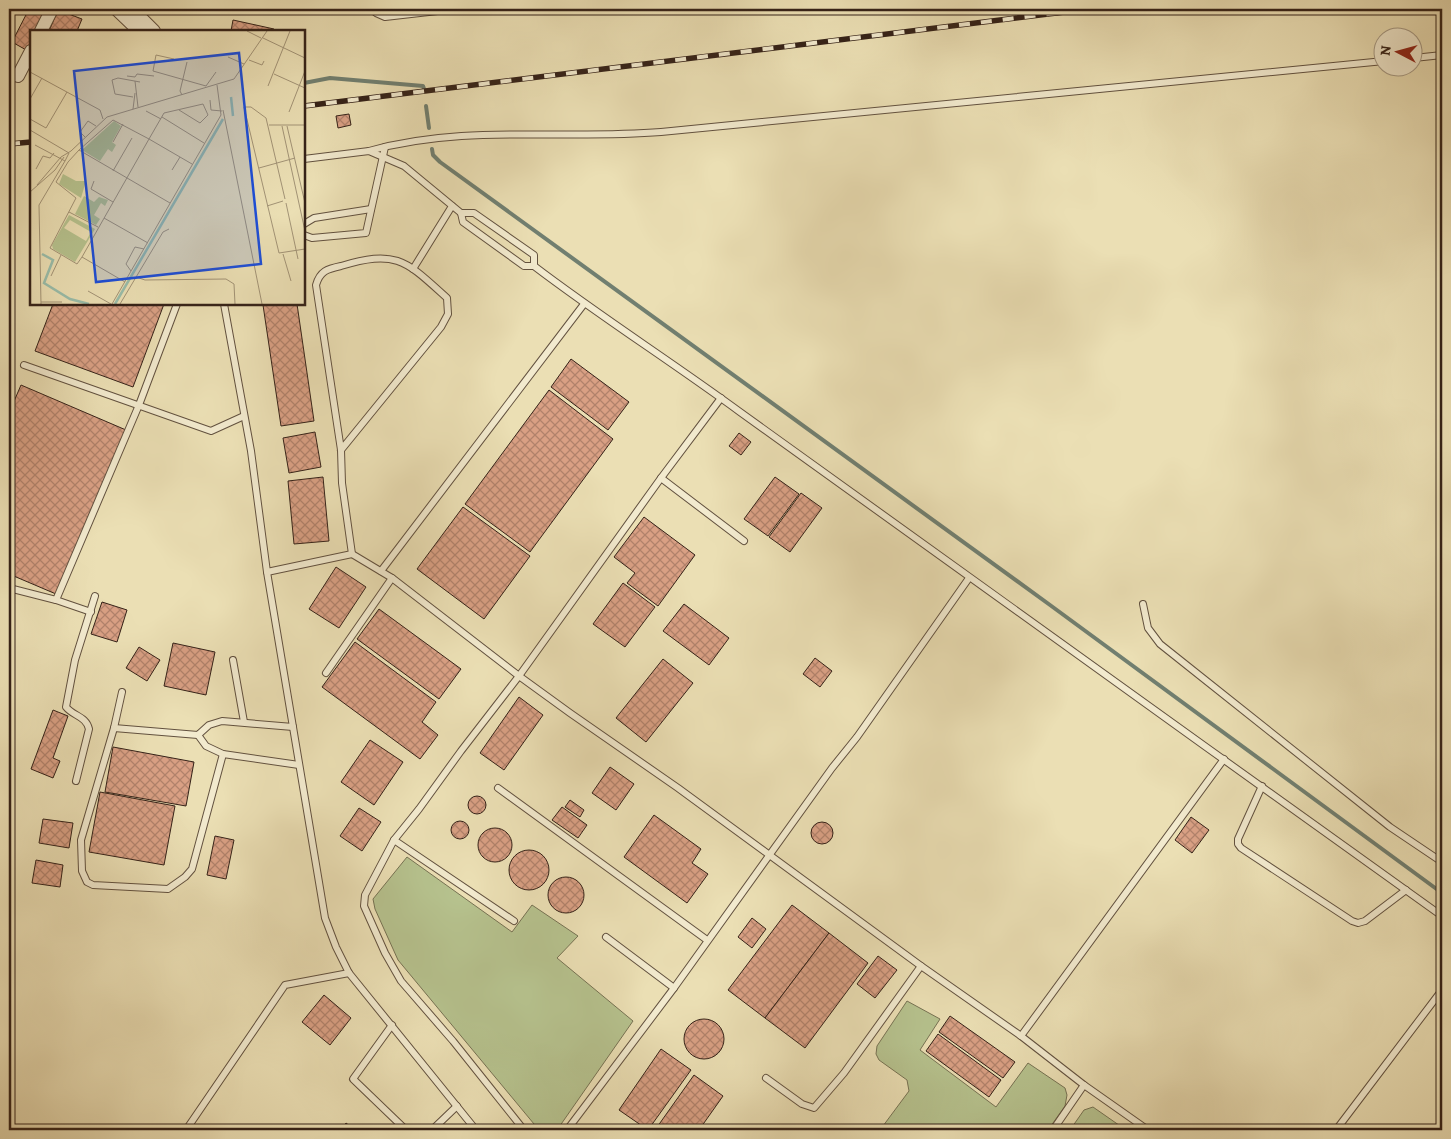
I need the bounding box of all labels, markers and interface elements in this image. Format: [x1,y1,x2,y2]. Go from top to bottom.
north arrow [1374,28,1424,78]
inset map [30,30,305,305]
text: N [1376,45,1396,57]

